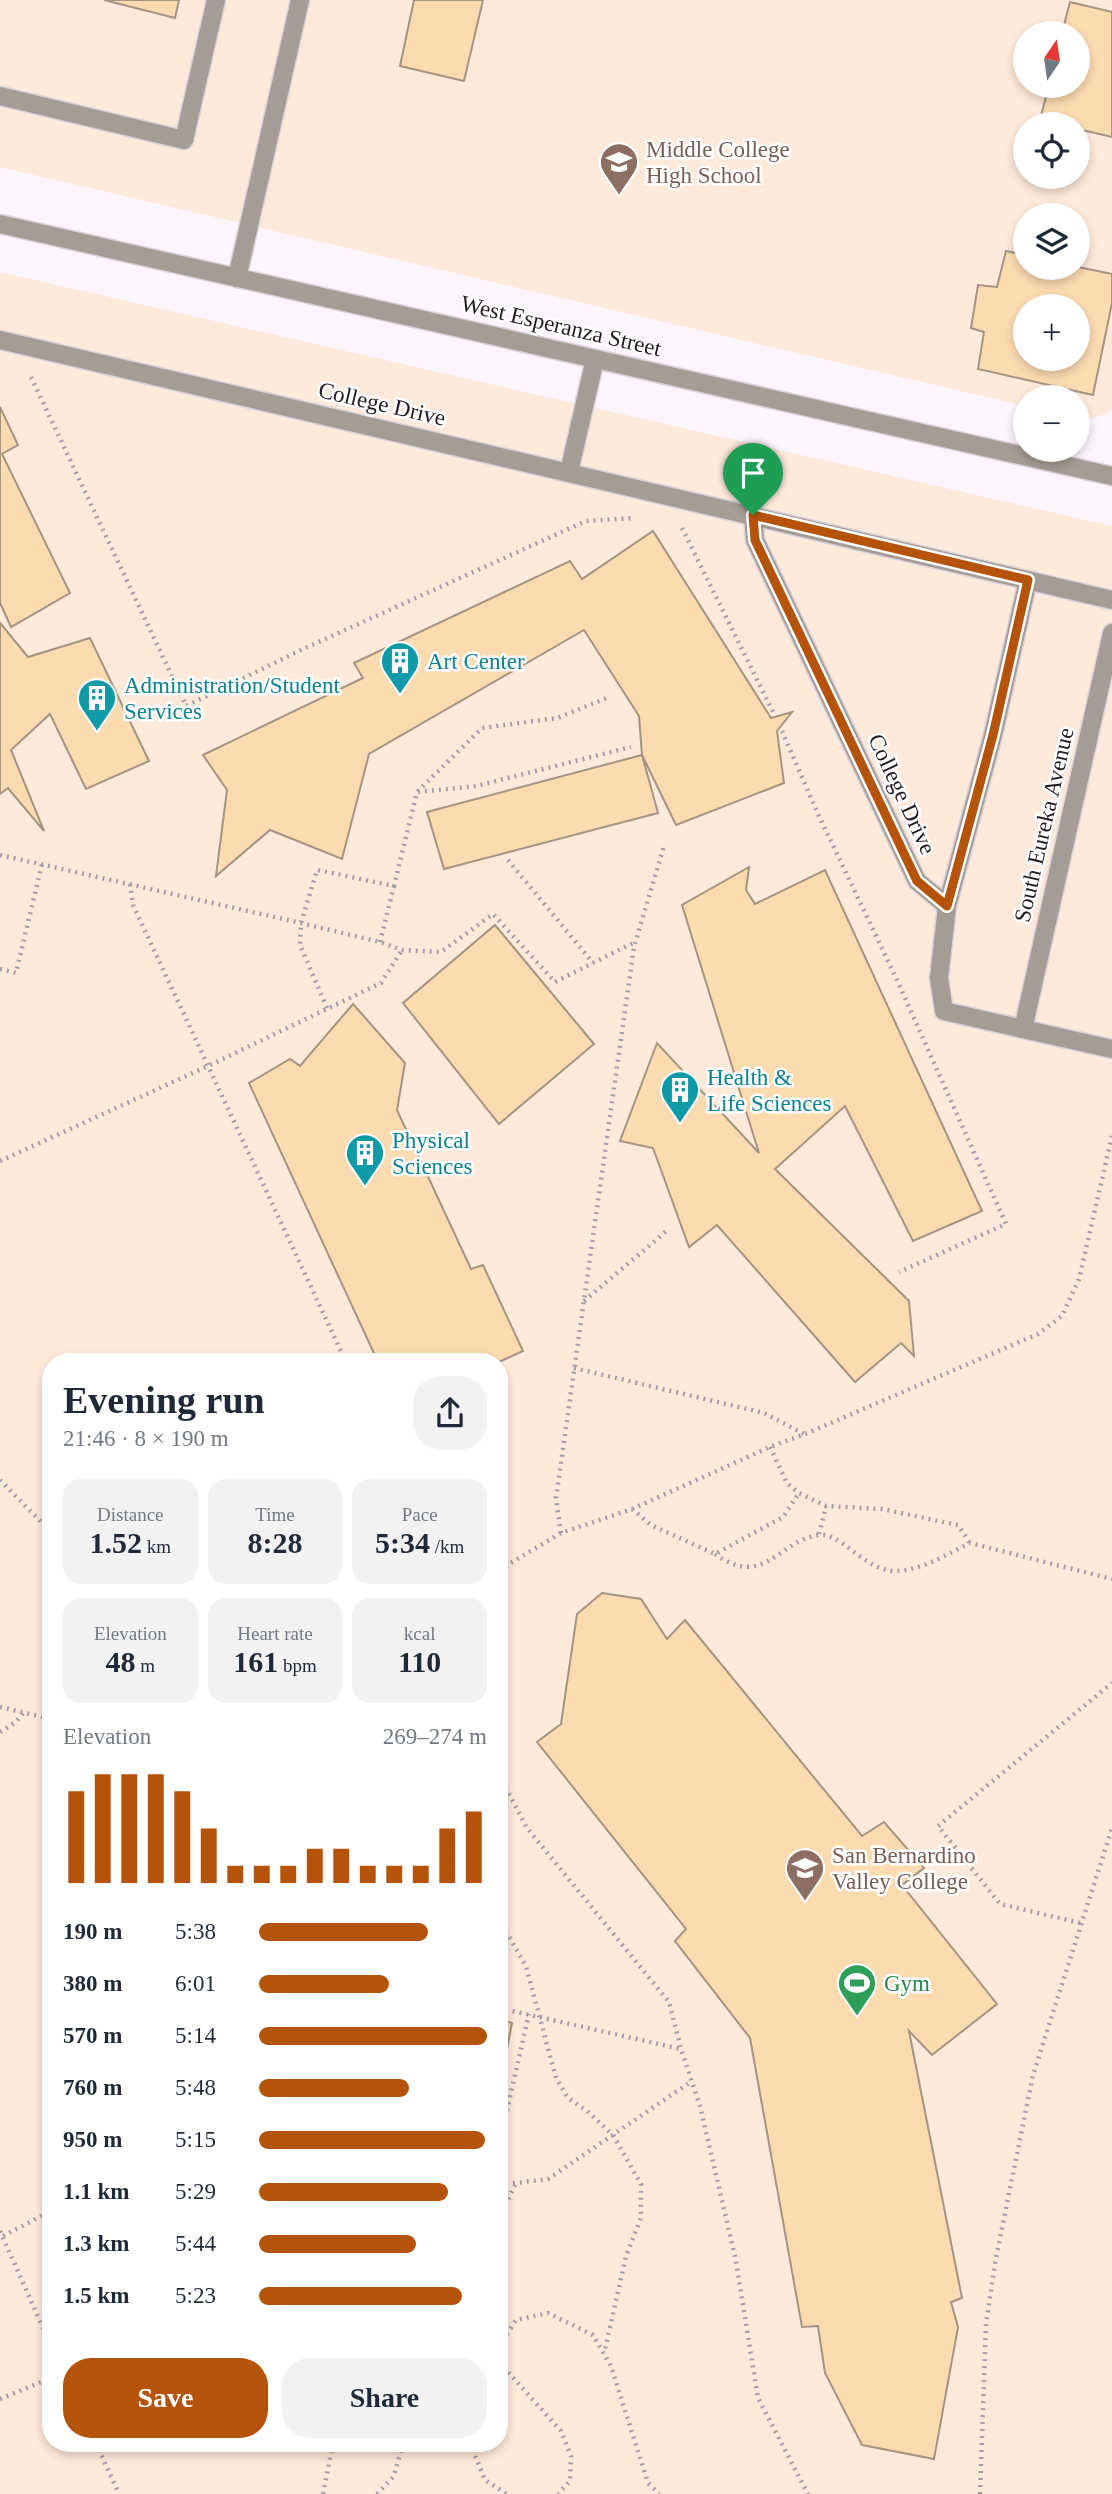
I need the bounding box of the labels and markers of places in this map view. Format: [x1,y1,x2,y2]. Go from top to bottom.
place label: Middle College High School [646,137,790,188]
school or university icon: Middle College High School [598,141,640,196]
pin [723,443,783,515]
building icon: Art Center [379,640,421,695]
place label: Art Center [427,649,525,674]
place label: Administration/Student Services [124,673,341,724]
building icon: Administration/Student Services [76,677,118,732]
place label: Health & Life Sciences [707,1065,832,1116]
building icon: Health & Life Sciences [659,1069,701,1124]
place label: Physical Sciences [392,1128,473,1179]
building icon: Physical Sciences [344,1132,386,1187]
place label: San Bernardino Valley College [832,1843,976,1894]
school or university icon: San Bernardino Valley College [784,1847,826,1902]
sports icon: Gym [836,1962,878,2017]
place label: Gym [884,1971,930,1996]

